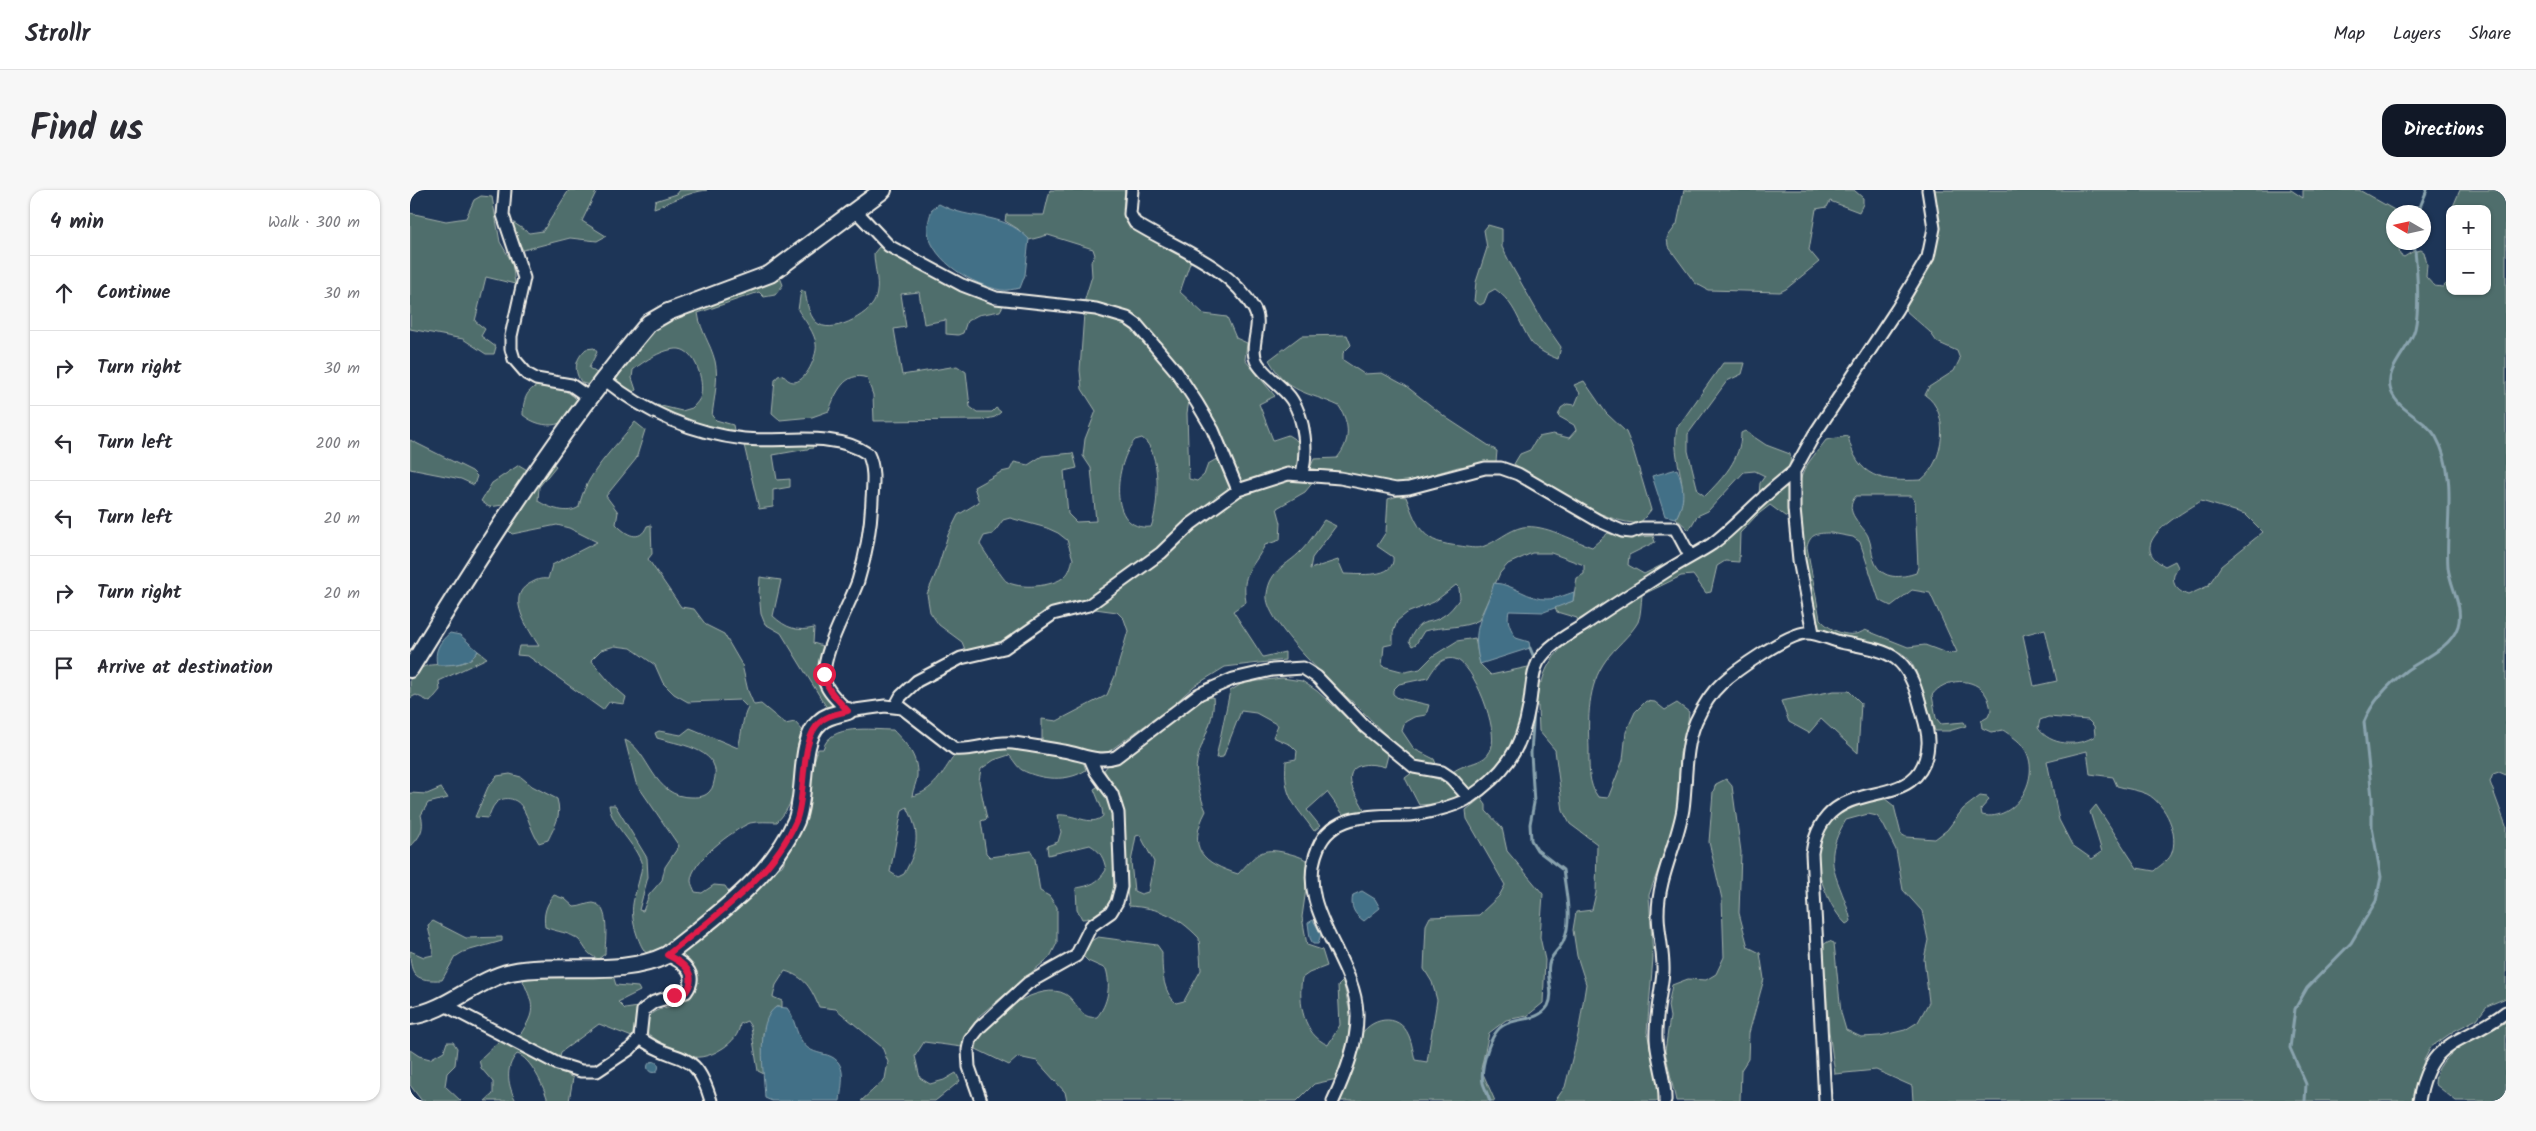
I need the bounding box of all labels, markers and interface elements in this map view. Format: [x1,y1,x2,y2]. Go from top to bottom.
text: Strollr [25,15,90,54]
text: Map [2334,20,2365,49]
text: Layers [2393,20,2441,49]
text: Share [2469,20,2511,49]
text: Find us [30,102,143,158]
button: Directions [2382,104,2506,157]
north arrow [2386,205,2431,250]
map controls [2446,205,2491,295]
button: + [2446,205,2491,250]
text: 4 min [50,206,104,239]
text: Walk · 300 m [268,210,360,235]
button: − [2446,250,2491,295]
text: Continue [97,278,170,308]
icon: ahead [50,279,78,307]
text: 30 m [324,281,360,306]
text: Turn right [97,353,182,383]
icon: right [50,354,78,382]
text: 30 m [324,356,360,381]
text: Turn left [97,428,172,458]
icon: left [50,429,78,457]
text: 200 m [316,431,360,456]
text: Turn left [97,503,172,533]
icon: left [50,504,78,532]
text: 20 m [324,506,360,531]
text: Turn right [97,578,182,608]
icon: right [50,579,78,607]
text: 20 m [324,581,360,606]
text: Arrive at destination [97,653,273,683]
icon: arrive [50,654,78,682]
route start [813,663,836,686]
route end [663,984,686,1007]

